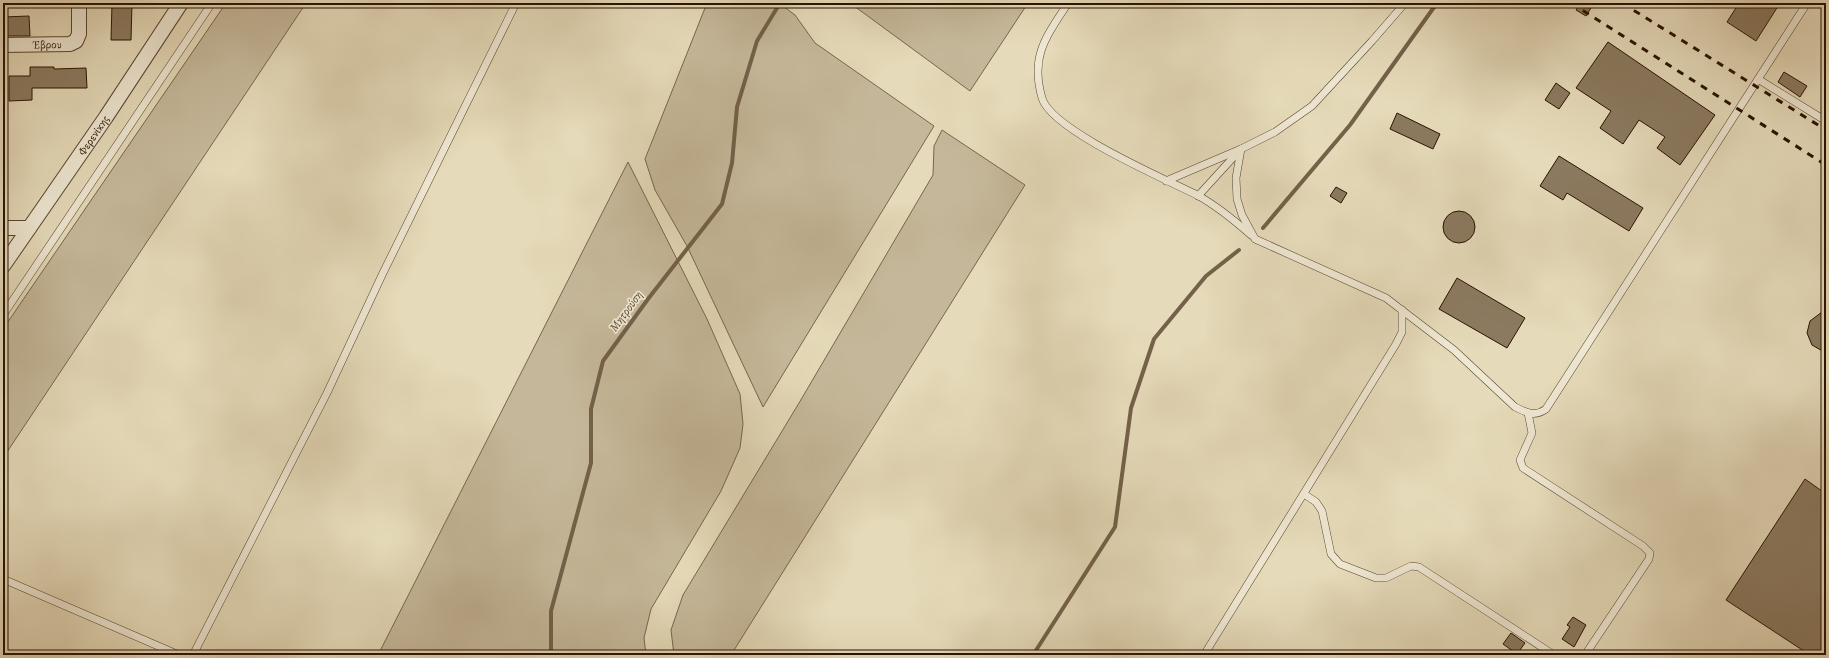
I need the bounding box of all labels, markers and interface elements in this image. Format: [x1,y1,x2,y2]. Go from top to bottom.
street label: Έβρου [32,37,62,53]
street label: Φερενίκης [75,113,113,158]
water label: Μητρούση [606,288,646,334]

